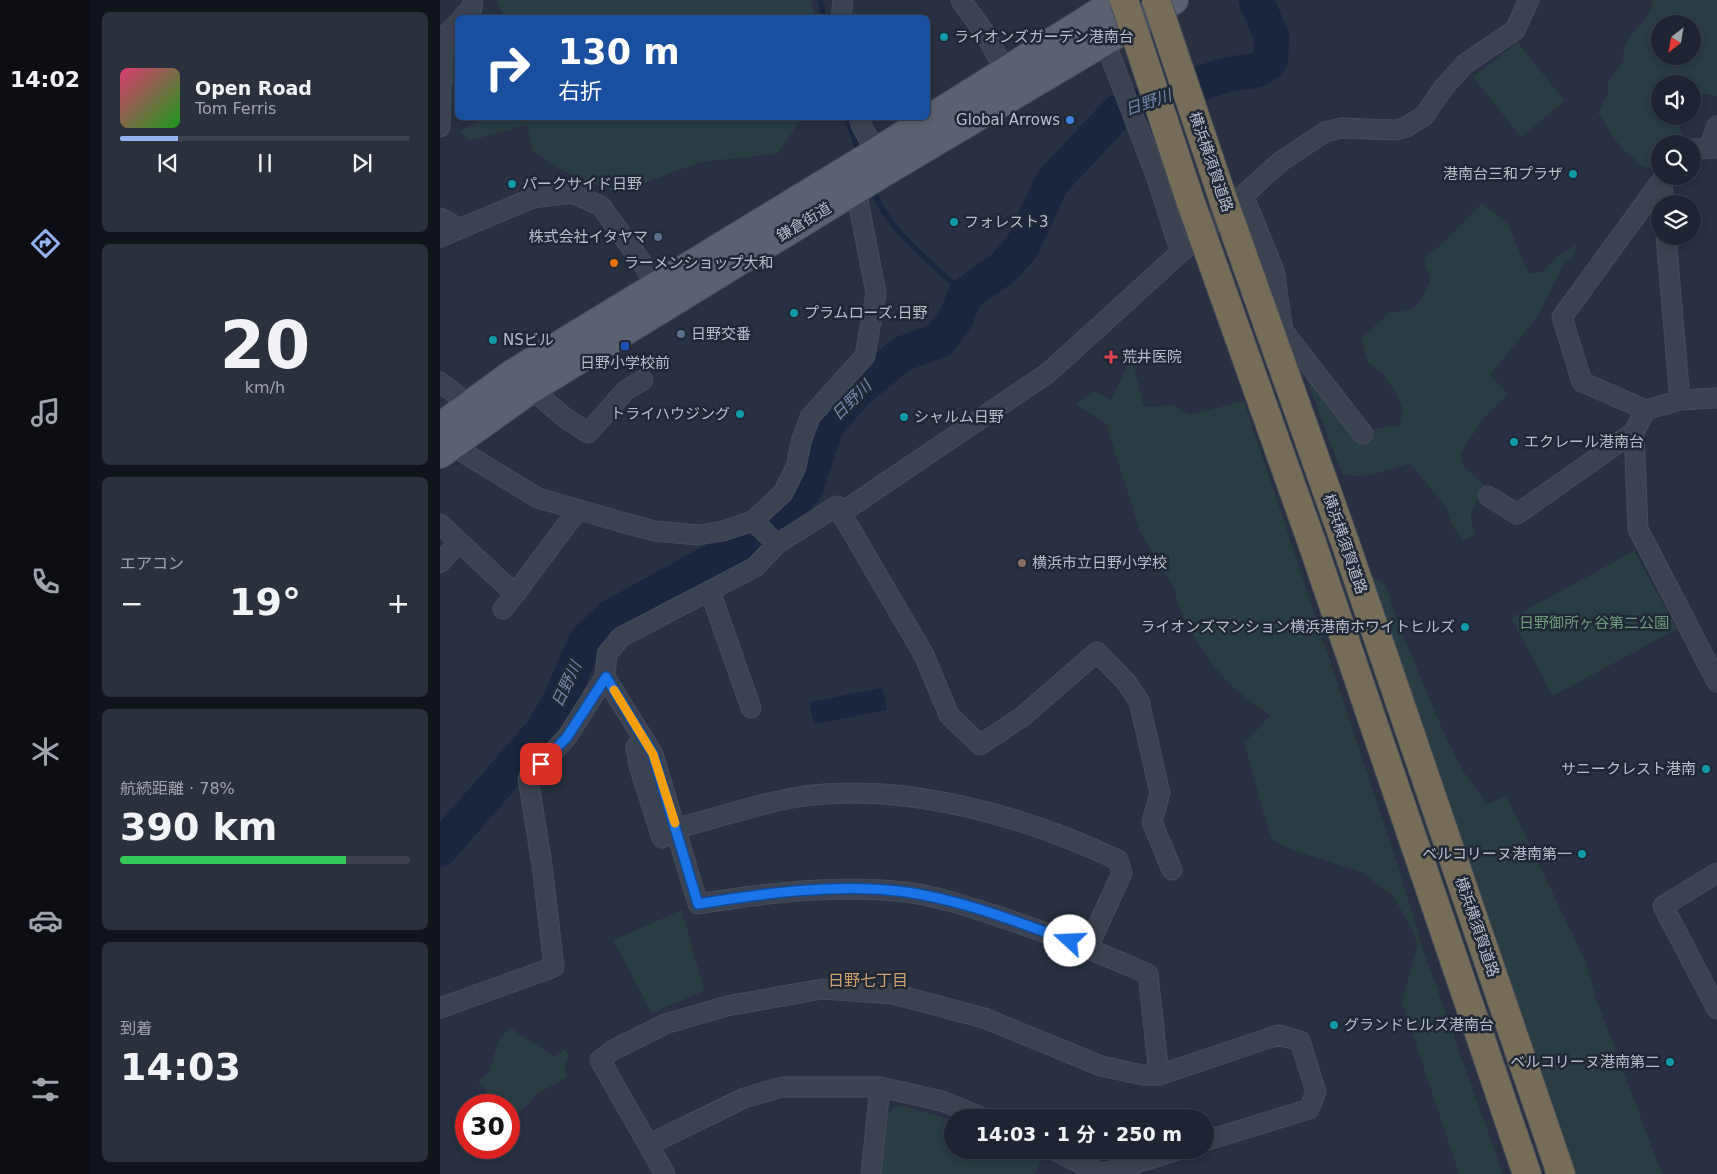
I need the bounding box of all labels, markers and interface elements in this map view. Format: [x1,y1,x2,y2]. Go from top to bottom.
north arrow [1651,15,1701,65]
map controls [1651,15,1701,245]
place label: ライオンズガーデン港南台 [954,28,1134,46]
marker: ライオンズガーデン港南台 [938,31,950,43]
text: 130 m [558,32,680,72]
icon: right [475,35,540,100]
text: 14:02 [10,67,80,92]
button: sound [1651,75,1701,125]
text: Open Road [195,77,312,99]
text: 右折 [558,79,602,104]
water label: 日野川 [1122,85,1176,119]
text: Tom Ferris [195,99,276,118]
street label: 横浜横須賀道路 [1185,109,1237,215]
place label: Global Arrows [956,111,1060,129]
marker: Global Arrows [1064,114,1076,126]
button: search [1651,135,1701,185]
icon: previous [154,149,182,177]
icon: pause [251,149,279,177]
icon: next [348,149,376,177]
place label: 港南台三和プラザ [1443,165,1563,183]
marker: 港南台三和プラザ [1567,168,1579,180]
place label: パークサイド日野 [522,175,642,193]
marker: パークサイド日野 [506,178,518,190]
button: layers [1651,195,1701,245]
street label: 鎌倉街道 [774,199,834,245]
place label: フォレスト3 [964,213,1049,231]
marker: フォレスト3 [948,216,960,228]
icon: directions [28,226,63,261]
place label: 株式会社イタヤマ [529,228,648,246]
marker: 株式会社イタヤマ [652,231,664,243]
place label: ラーメンショップ大和 [624,254,773,272]
marker: ラーメンショップ大和 [608,257,620,269]
place label: プラムローズ.日野 [804,304,928,322]
marker: プラムローズ.日野 [788,307,800,319]
text: 20 [220,308,310,383]
place label: 日野交番 [691,325,751,343]
marker: 日野交番 [675,328,687,340]
place label: NSビル [503,331,554,349]
marker: NSビル [487,334,499,346]
marker: 日野小学校前 [619,340,631,352]
place label: 荒井医院 [1122,348,1182,366]
marker: 荒井医院 [1104,350,1118,364]
place label: 日野小学校前 [580,354,670,372]
water label: 日野川 [828,375,876,424]
text: km/h [245,378,285,397]
icon: music [28,395,63,430]
place label: トライハウジング [610,405,730,423]
marker: トライハウジング [734,408,746,420]
place label: シャルム日野 [914,408,1004,426]
marker: シャルム日野 [898,411,910,423]
place label: エクレール港南台 [1524,433,1644,451]
marker: エクレール港南台 [1508,436,1520,448]
street label: 横浜横須賀道路 [1319,491,1371,597]
text: エアコン [120,554,184,573]
place label: 横浜市立日野小学校 [1032,554,1167,572]
marker: 横浜市立日野小学校 [1016,557,1028,569]
icon: phone [28,564,63,599]
text: 19° [229,580,301,624]
text: − [120,587,143,620]
text: + [387,587,410,620]
park label: 日野御所ヶ谷第二公園 [1519,614,1669,632]
place label: ライオンズマンション横浜港南ホワイトヒルズ [1140,618,1455,636]
marker: ライオンズマンション横浜港南ホワイトヒルズ [1459,621,1471,633]
water label: 日野川 [548,657,586,710]
icon: climate [28,734,63,769]
pin [520,743,562,785]
icon: arrive [527,750,555,778]
place label: サニークレスト港南 [1561,760,1696,778]
marker: サニークレスト港南 [1700,763,1712,775]
text: 航続距離 · 78% [120,779,235,798]
text: 390 km [120,805,277,849]
place label: ベルコリーヌ港南第一 [1422,845,1572,863]
marker: ベルコリーヌ港南第一 [1576,848,1588,860]
street label: 横浜横須賀道路 [1451,874,1503,980]
icon: car [28,903,63,938]
position arrow [1043,914,1095,966]
district label: 日野七丁目 [828,971,908,990]
place label: グランドヒルズ港南台 [1344,1016,1494,1034]
text: 到着 [120,1019,152,1038]
marker: グランドヒルズ港南台 [1328,1019,1340,1031]
text: 14:03 [120,1045,241,1089]
place label: ベルコリーヌ港南第二 [1510,1053,1660,1071]
marker: ベルコリーヌ港南第二 [1664,1056,1676,1068]
icon: filters [28,1072,63,1107]
speed limit sign: 30 [455,1094,520,1159]
text: 14:03 · 1 分 · 250 m [976,1123,1182,1145]

